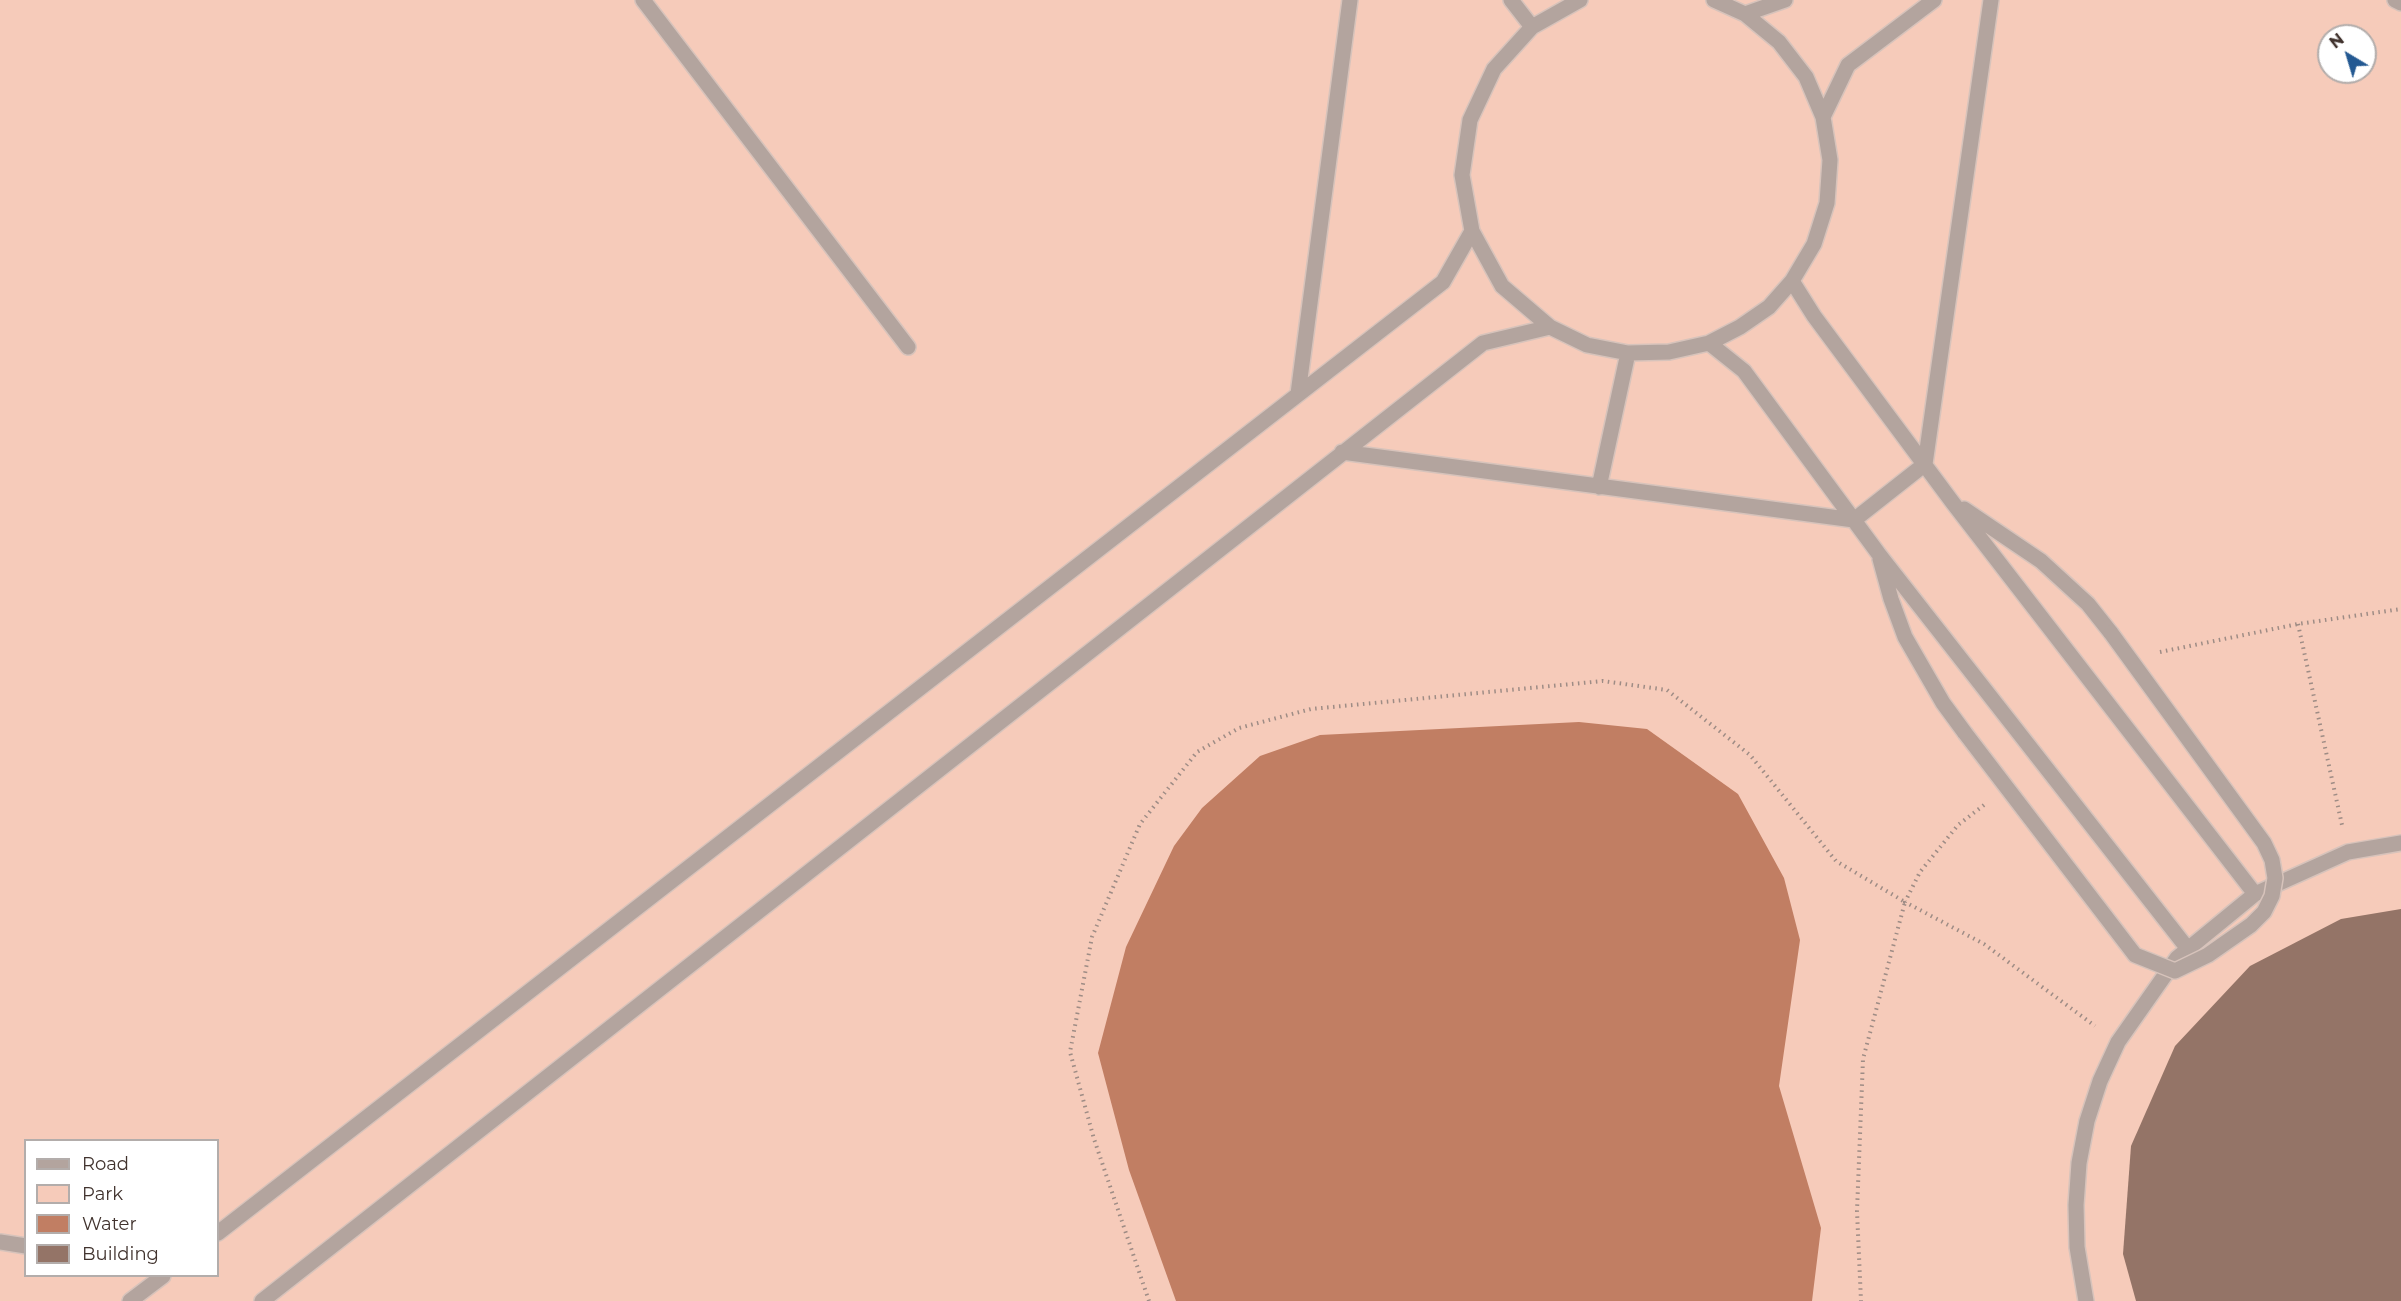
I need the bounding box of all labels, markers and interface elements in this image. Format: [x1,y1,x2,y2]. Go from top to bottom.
north arrow [2317,24,2377,84]
text: N [2326,30,2348,52]
legend [24,1139,219,1277]
text: Road [82,1153,129,1175]
text: Park [82,1183,123,1205]
text: Water [82,1213,137,1235]
text: Building [82,1243,159,1265]

